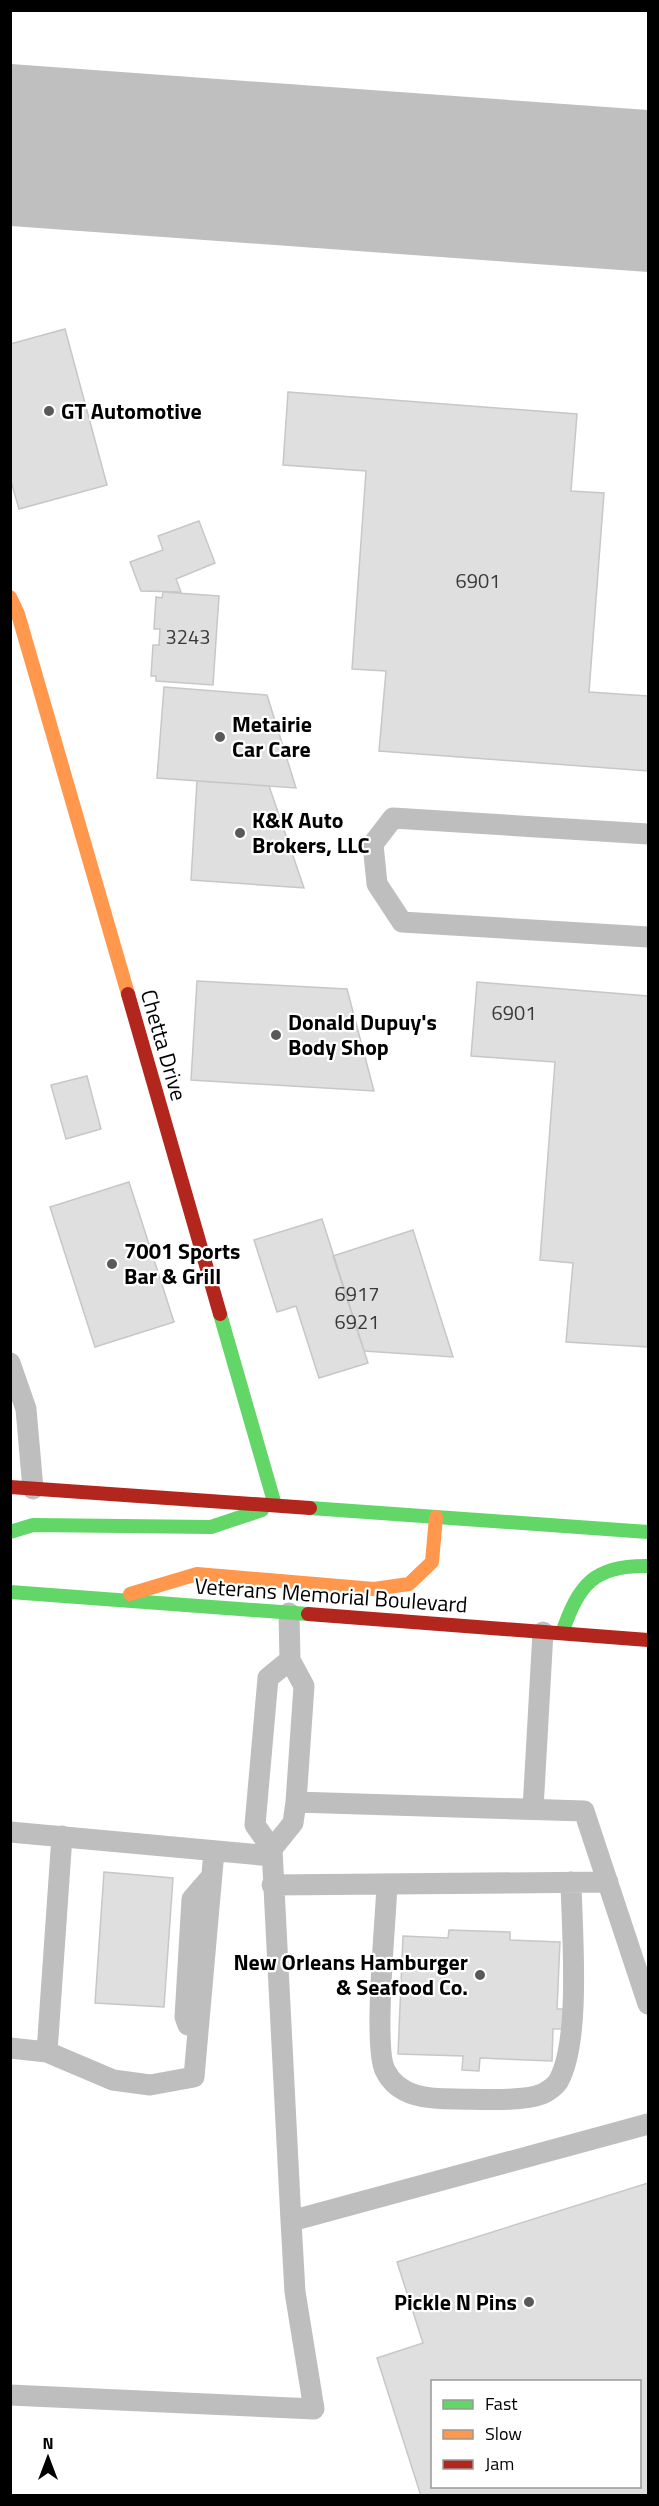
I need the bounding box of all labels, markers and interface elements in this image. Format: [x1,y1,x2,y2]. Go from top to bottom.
place label: GT Automotive [61,394,202,428]
marker: GT Automotive [42,404,56,418]
house number: 6901 [456,565,500,596]
house number: 3243 [166,621,210,652]
place label: Metairie Car Care [232,707,312,766]
marker: Metairie Car Care [213,730,227,744]
place label: K&K Auto Brokers, LLC [252,803,370,862]
marker: K&K Auto Brokers, LLC [233,826,247,840]
street label: Chetta Drive [132,985,196,1105]
house number: 6901 [492,997,536,1028]
place label: Donald Dupuy's Body Shop [288,1005,437,1064]
marker: Donald Dupuy's Body Shop [269,1028,283,1042]
place label: 7001 Sports Bar & Grill [124,1234,240,1293]
marker: 7001 Sports Bar & Grill [105,1257,119,1271]
house number: 6917 [335,1278,379,1309]
house number: 6921 [335,1306,379,1337]
street label: Veterans Memorial Boulevard [193,1568,469,1622]
place label: New Orleans Hamburger & Seafood Co. [233,1945,468,2004]
marker: New Orleans Hamburger & Seafood Co. [473,1968,487,1982]
place label: Pickle N Pins [394,2285,517,2319]
marker: Pickle N Pins [522,2295,536,2309]
legend [431,2380,641,2488]
text: Fast [485,2390,518,2417]
text: Slow [485,2420,522,2447]
north arrow [18,2428,78,2488]
text: N [42,2431,54,2455]
text: Jam [485,2450,514,2477]

